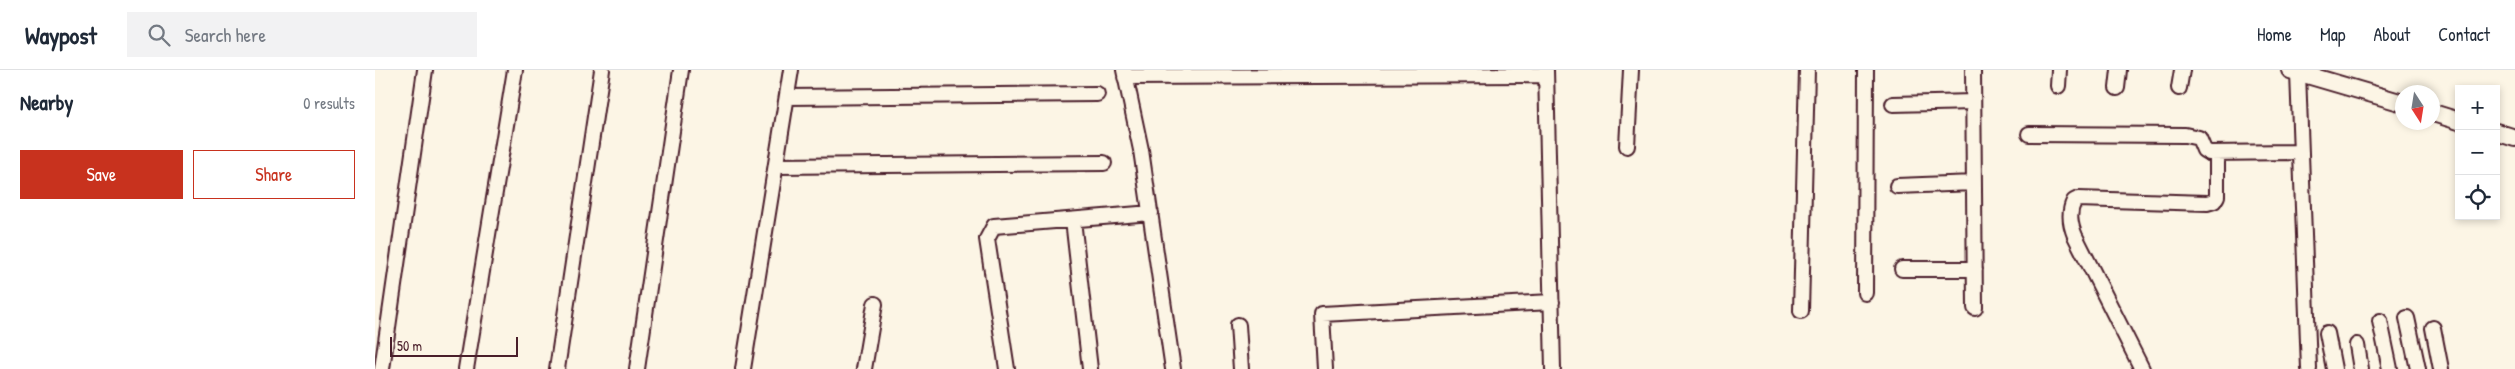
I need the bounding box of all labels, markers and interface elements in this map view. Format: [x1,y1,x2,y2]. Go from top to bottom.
search box [127,12,477,57]
text: Waypost [25,19,97,51]
icon: search [145,21,173,49]
text: Search here [185,22,266,48]
text: Home [2257,22,2292,47]
text: Map [2320,22,2345,47]
text: About [2373,22,2410,47]
text: Contact [2438,22,2490,47]
north arrow [2395,85,2440,130]
map controls [2455,85,2500,220]
button: + [2455,85,2500,130]
text: Nearby [20,88,73,117]
text: 0 results [303,92,355,114]
button: − [2455,130,2500,175]
button: Save [20,150,183,199]
button: Share [193,150,355,199]
button: locate [2455,175,2500,220]
scale bar [390,334,517,357]
text: 50 m [397,336,422,355]

